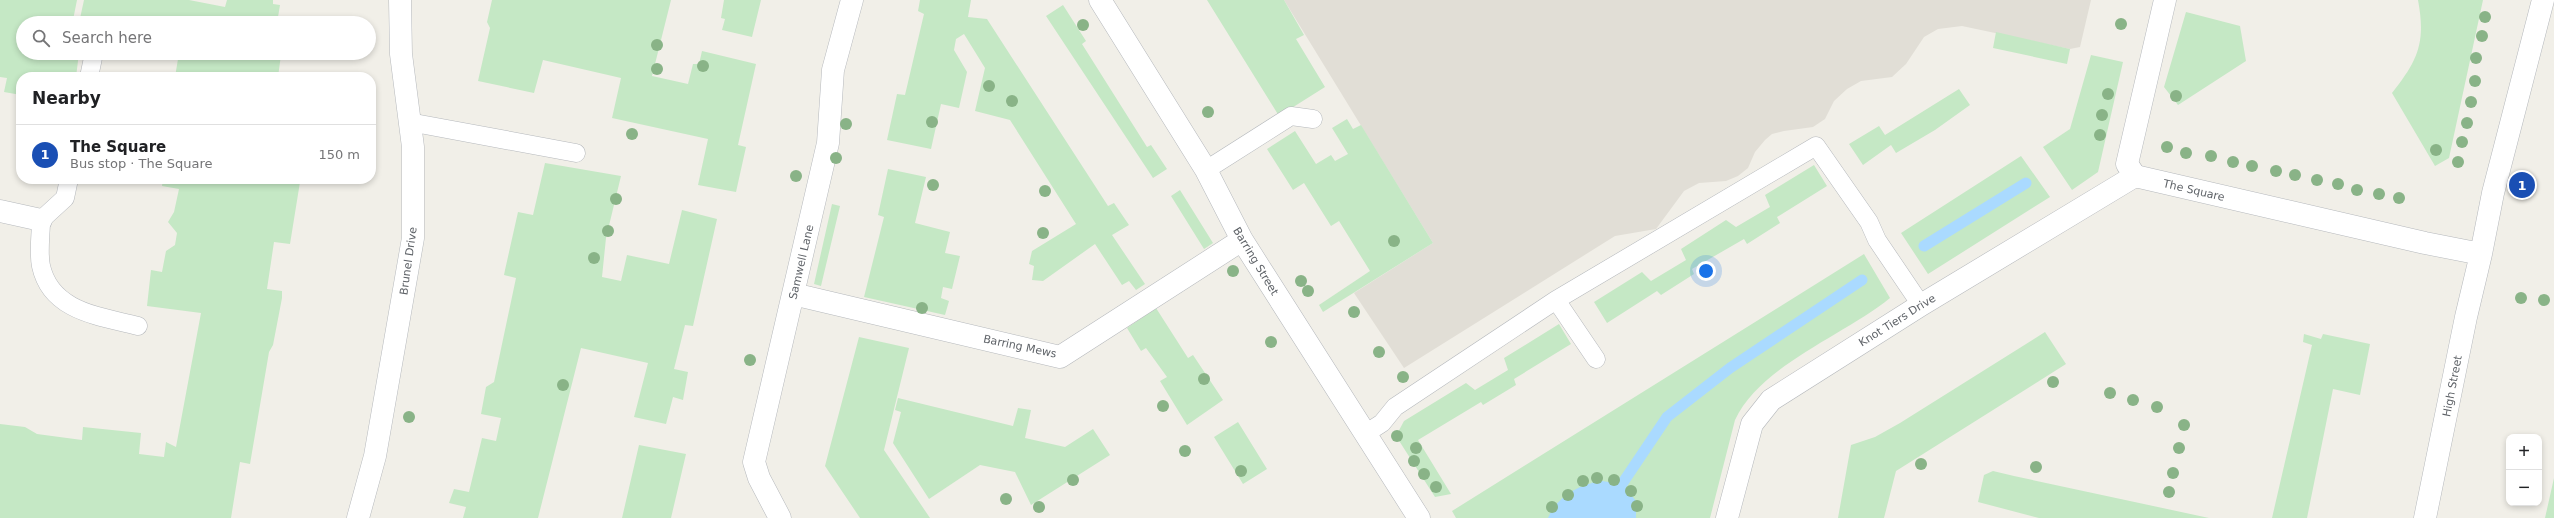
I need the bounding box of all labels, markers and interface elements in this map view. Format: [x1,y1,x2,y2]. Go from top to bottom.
search box [16,16,376,60]
icon: search [30,27,52,49]
text: Search here [62,29,152,47]
text: Nearby [32,88,101,108]
text: The Square [70,138,166,156]
text: 1 [40,147,50,162]
text: 150 m [318,147,360,162]
text: Bus stop · The Square [70,156,213,171]
pin: 1 [2509,170,2535,200]
street label: The Square [2161,177,2226,204]
street label: Samwell Lane [787,223,816,301]
street label: Barring Street [1230,225,1281,298]
street label: Brunel Drive [397,226,420,296]
your location [1696,261,1716,281]
street label: Knot Tiers Drive [1856,291,1938,349]
street label: Barring Mews [982,332,1058,361]
street label: High Street [2440,354,2465,418]
map controls [2506,434,2542,506]
button: + [2506,434,2542,470]
button: − [2506,470,2542,506]

